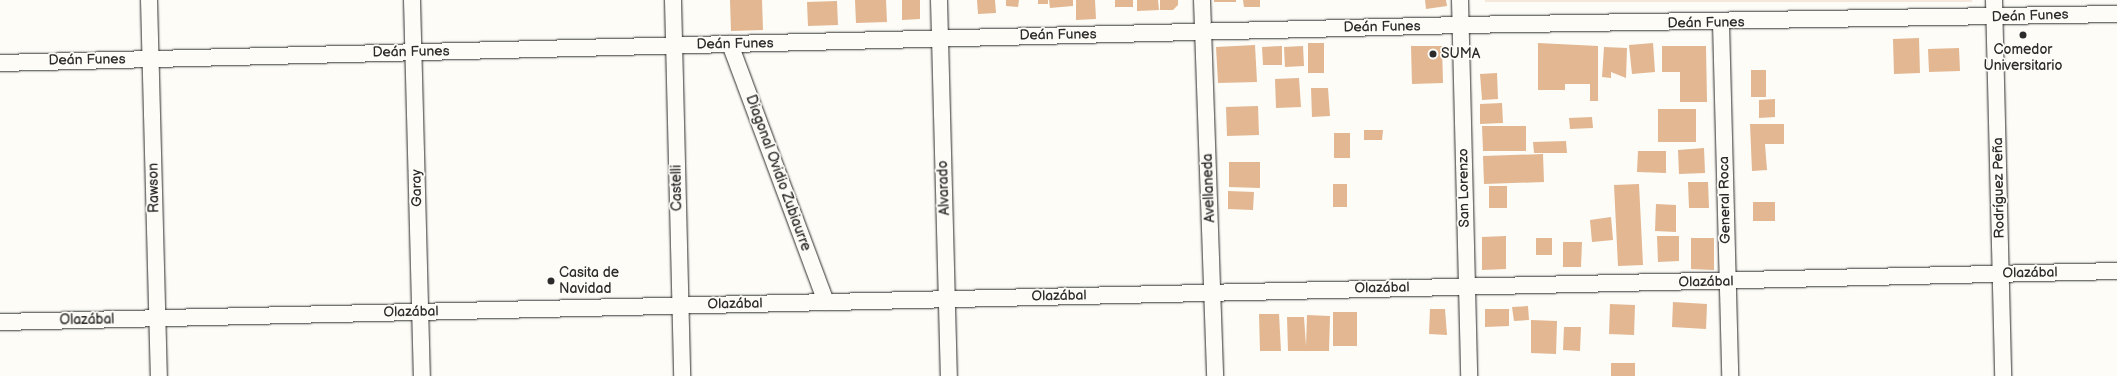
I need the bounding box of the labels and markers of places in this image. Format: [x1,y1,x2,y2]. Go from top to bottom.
marker: Comedor Universitario [2018,30,2028,40]
place label: Comedor Universitario [1983,42,2063,74]
place label: SUMA [1441,46,1480,62]
marker: SUMA [1428,49,1438,59]
place label: Casita de Navidad [559,265,619,298]
marker: Casita de Navidad [546,276,556,286]

